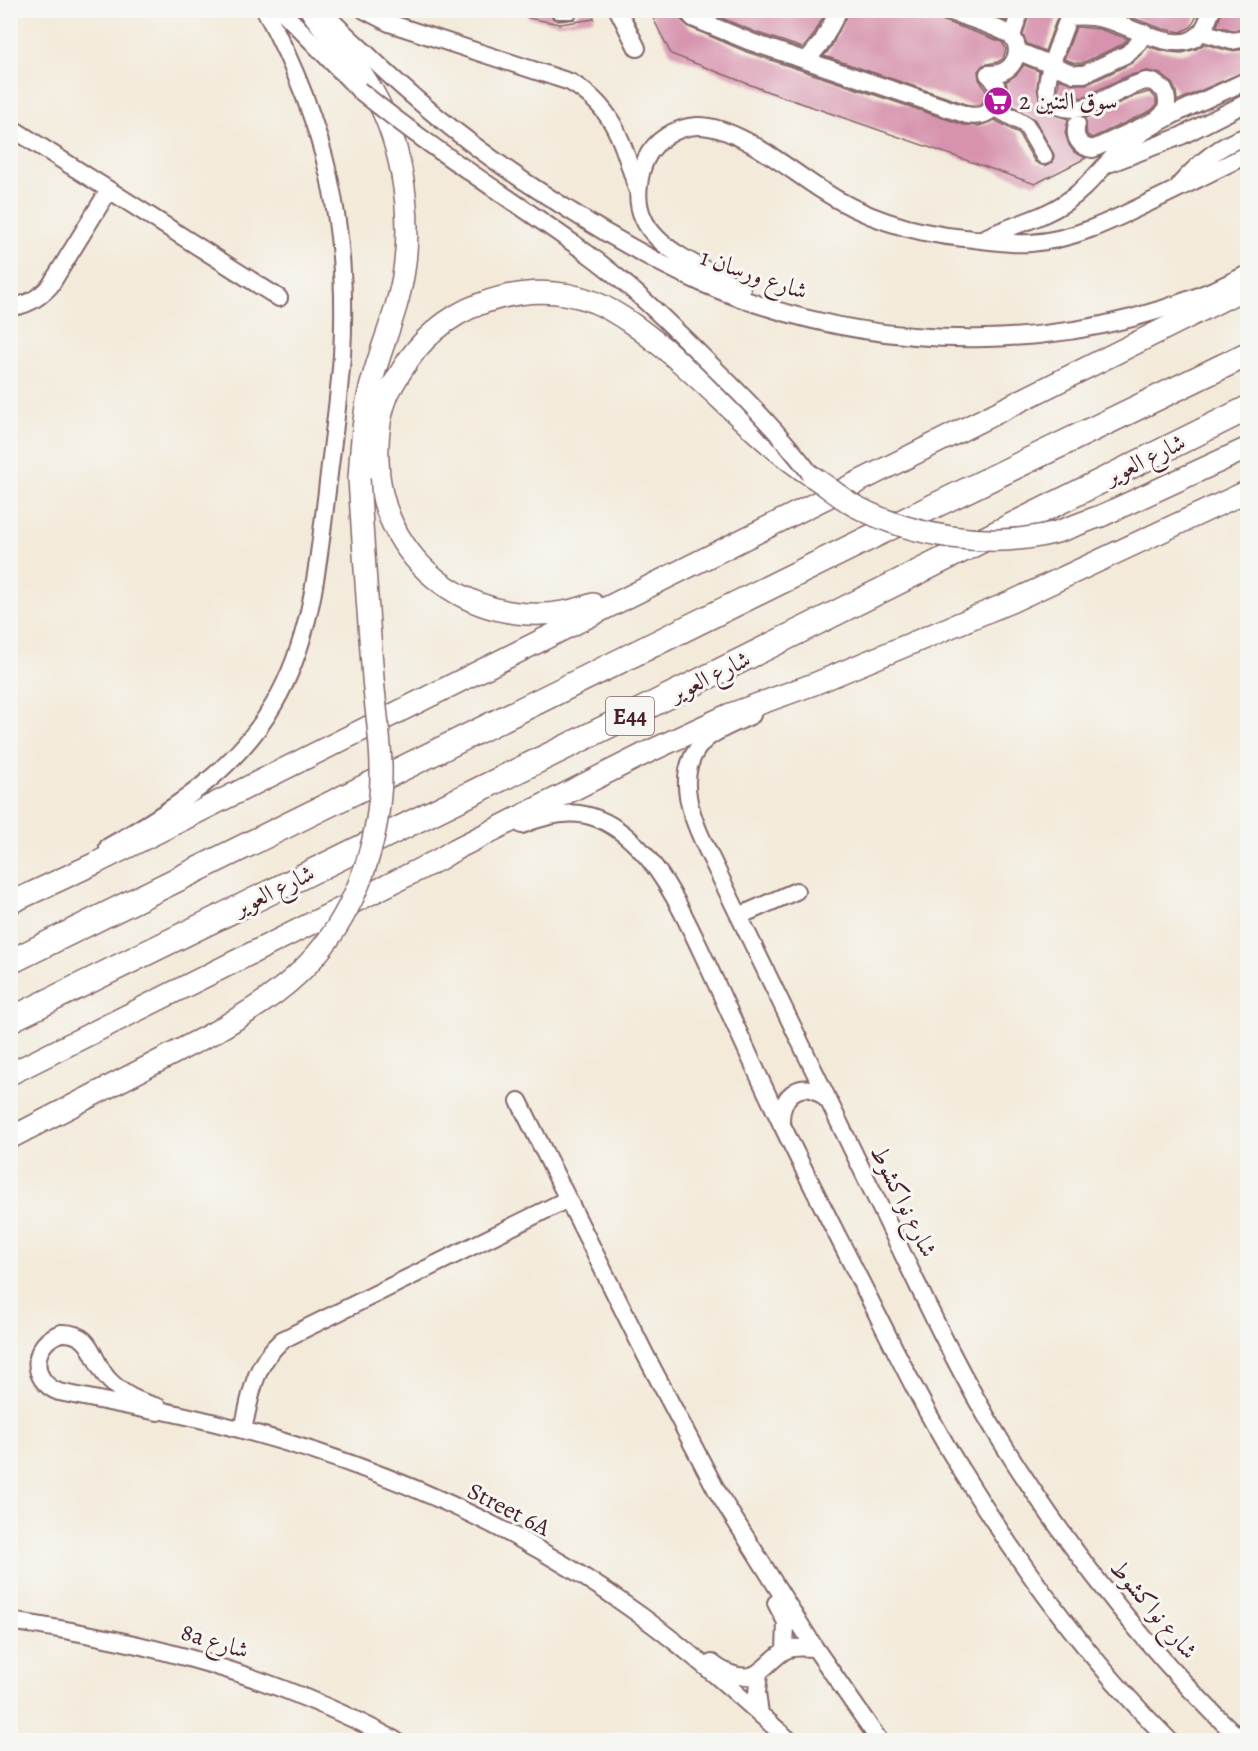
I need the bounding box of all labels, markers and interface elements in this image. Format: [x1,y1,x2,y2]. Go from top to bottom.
supermarket icon: سوق التنين 2 [982,85,1014,117]
place label: سوق التنين 2 [1019,85,1118,117]
street label: شارع ورسان 1 [695,241,812,311]
street label: شارع العوير [1097,426,1193,497]
street label: شارع العوير [662,643,758,714]
road number: E44 [606,697,654,735]
street label: شارع العوير [226,857,322,928]
street label: شارع نواكشوط [859,1140,945,1264]
street label: Street 6A [462,1475,557,1544]
street label: شارع نواكشوط [1100,1552,1205,1668]
street label: 8a شارع [176,1616,253,1670]

